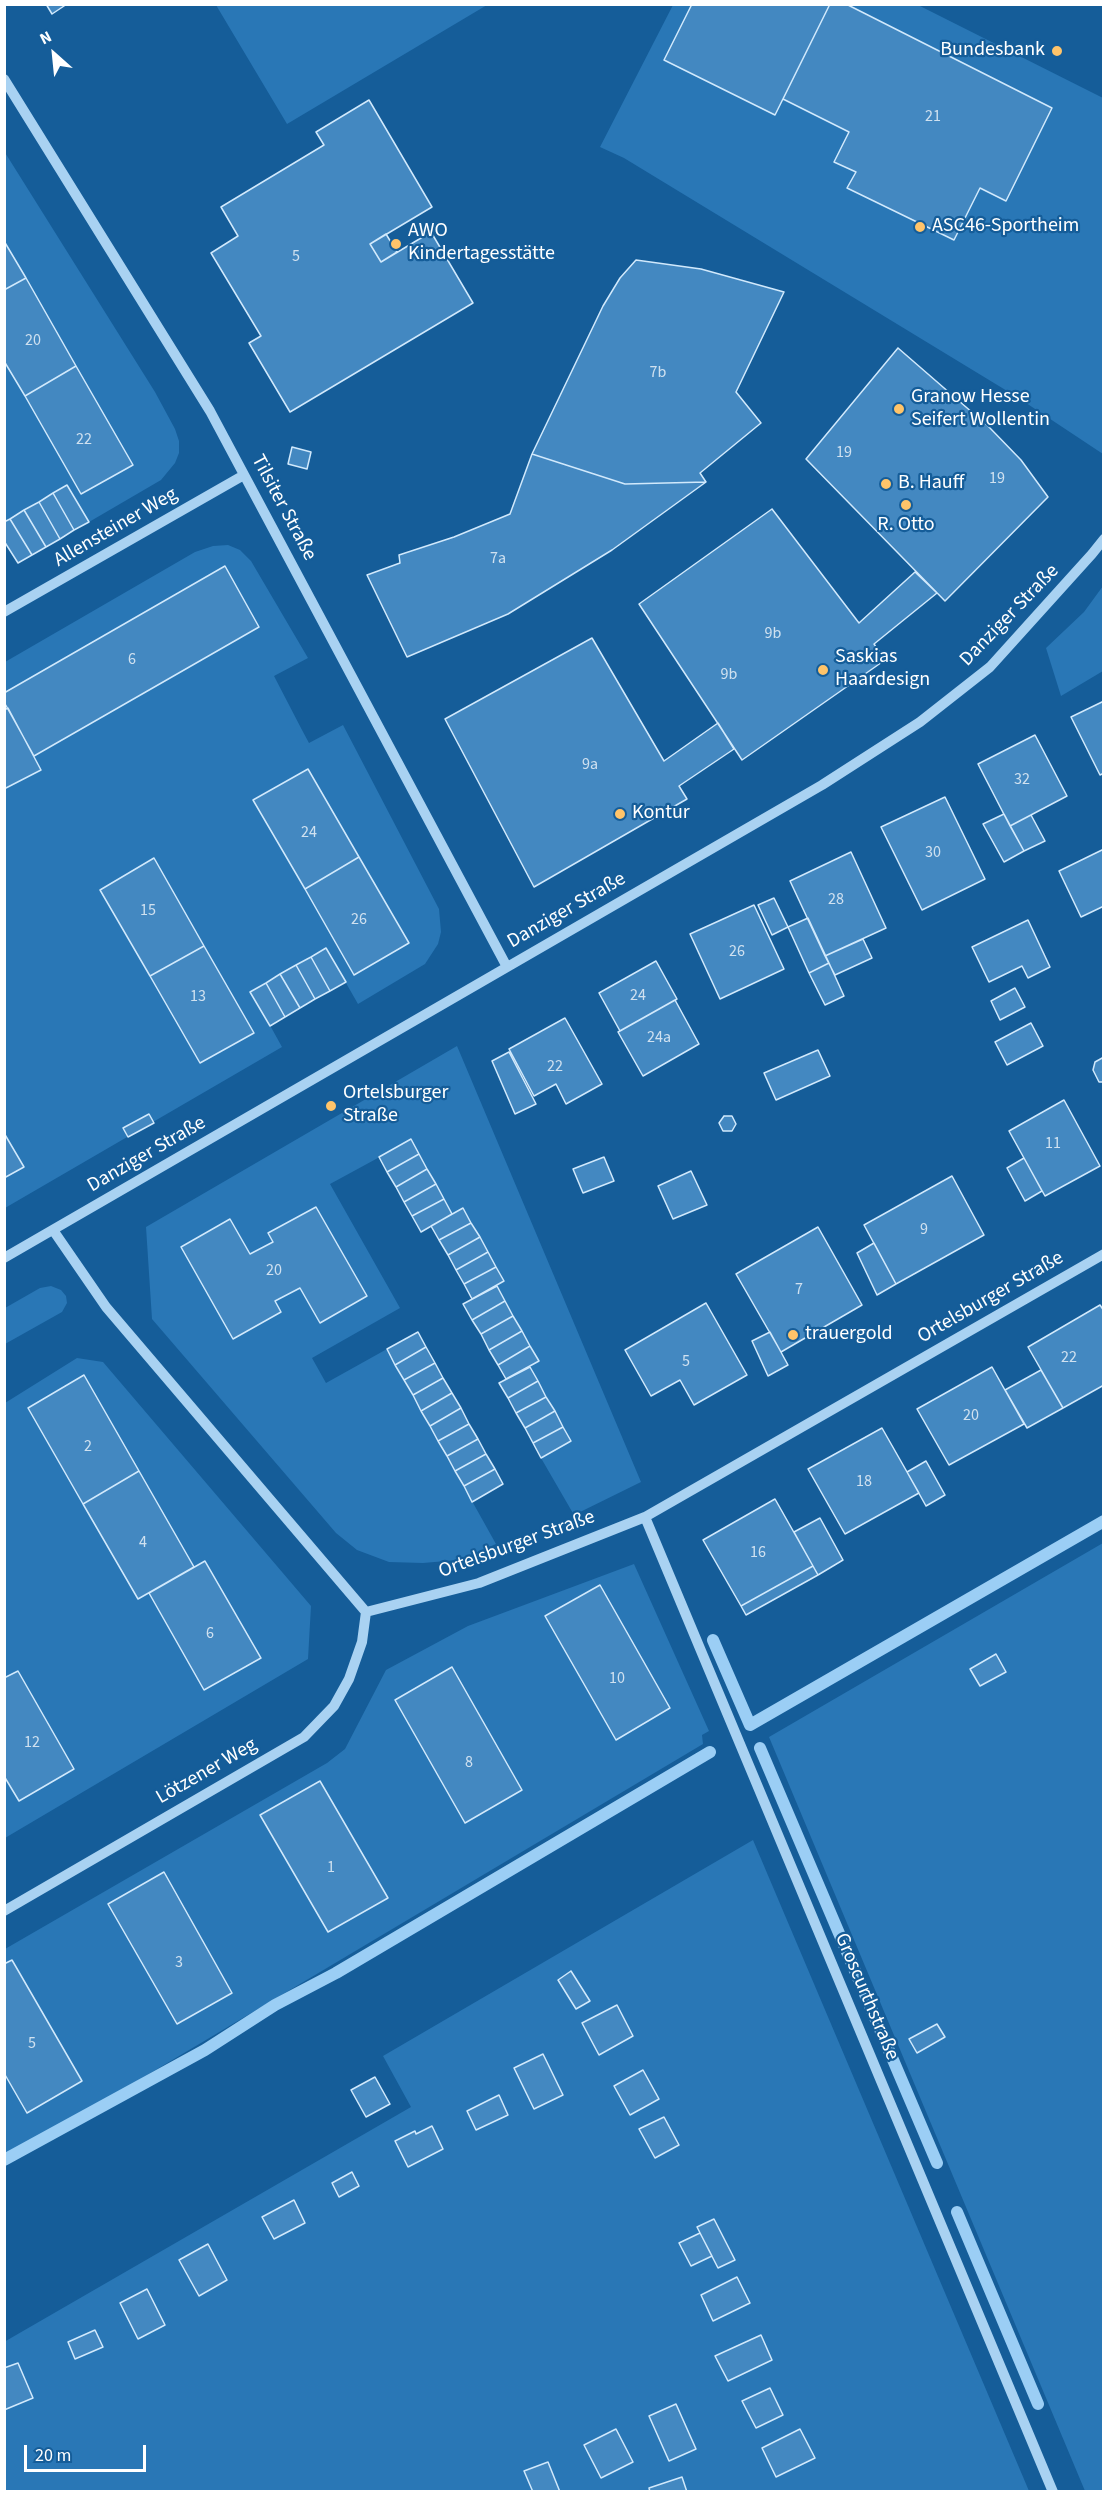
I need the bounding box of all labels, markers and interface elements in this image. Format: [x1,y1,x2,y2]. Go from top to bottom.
north arrow [24,24,84,84]
text: N [36,26,56,50]
place label: Bundesbank [940,39,1045,63]
marker: Bundesbank [1050,44,1064,58]
house number: 21 [925,107,941,127]
place label: ASC46-Sportheim [932,215,1079,239]
place label: AWO Kindertagesstätte [408,220,555,267]
marker: ASC46-Sportheim [913,220,927,234]
marker: AWO Kindertagesstätte [389,237,403,251]
house number: 5 [292,247,300,267]
house number: 20 [25,331,41,351]
house number: 7b [650,363,666,383]
place label: Granow Hesse Seifert Wollentin [911,386,1050,433]
marker: Granow Hesse Seifert Wollentin [892,402,906,416]
house number: 22 [76,430,92,450]
house number: 19 [836,443,852,463]
street label: Tilsiter Straße [245,451,321,565]
house number: 19 [989,469,1005,489]
place label: B. Hauff [898,472,964,496]
marker: B. Hauff [879,477,893,491]
street label: Allensteiner Weg [50,483,182,573]
marker: R. Otto [899,498,913,512]
place label: R. Otto [877,514,935,538]
house number: 7a [490,549,506,569]
street label: Danziger Straße [955,560,1065,672]
house number: 9b [765,624,781,644]
place label: Saskias Haardesign [835,646,930,693]
house number: 6 [128,650,136,670]
marker: Saskias Haardesign [816,663,830,677]
house number: 9b [721,665,737,685]
house number: 9a [582,755,598,775]
house number: 32 [1014,770,1030,790]
place label: Kontur [632,802,690,826]
marker: Kontur [613,807,627,821]
house number: 24 [301,823,317,843]
house number: 30 [925,843,941,863]
street label: Danziger Straße [504,868,630,954]
house number: 28 [828,890,844,910]
house number: 15 [140,901,156,921]
house number: 26 [351,910,367,930]
house number: 26 [729,942,745,962]
house number: 24 [630,986,646,1006]
house number: 13 [190,987,206,1007]
house number: 24a [647,1028,671,1048]
house number: 22 [547,1057,563,1077]
place label: Ortelsburger Straße [343,1082,448,1129]
marker: Ortelsburger Straße [324,1099,338,1113]
street label: Danziger Straße [84,1112,210,1198]
house number: 11 [1045,1134,1061,1154]
house number: 9 [920,1220,928,1240]
street label: Ortelsburger Straße [914,1247,1068,1349]
house number: 20 [266,1261,282,1281]
house number: 7 [795,1280,803,1300]
place label: trauergold [805,1323,893,1347]
marker: trauergold [786,1328,800,1342]
house number: 22 [1061,1348,1077,1368]
house number: 5 [682,1352,690,1372]
house number: 20 [963,1406,979,1426]
house number: 2 [84,1437,92,1457]
house number: 18 [856,1472,872,1492]
street label: Ortelsburger Straße [436,1506,598,1584]
house number: 4 [139,1533,147,1553]
house number: 16 [750,1543,766,1563]
house number: 6 [206,1624,214,1644]
house number: 10 [609,1669,625,1689]
house number: 12 [24,1733,40,1753]
street label: Lötzener Weg [152,1734,262,1810]
house number: 8 [465,1753,473,1773]
house number: 1 [327,1858,335,1878]
street label: Groscurthstraße [828,1930,904,2064]
house number: 3 [175,1953,183,1973]
house number: 5 [28,2034,36,2054]
scale bar [27,2433,148,2471]
text: 20 m [35,2443,71,2468]

